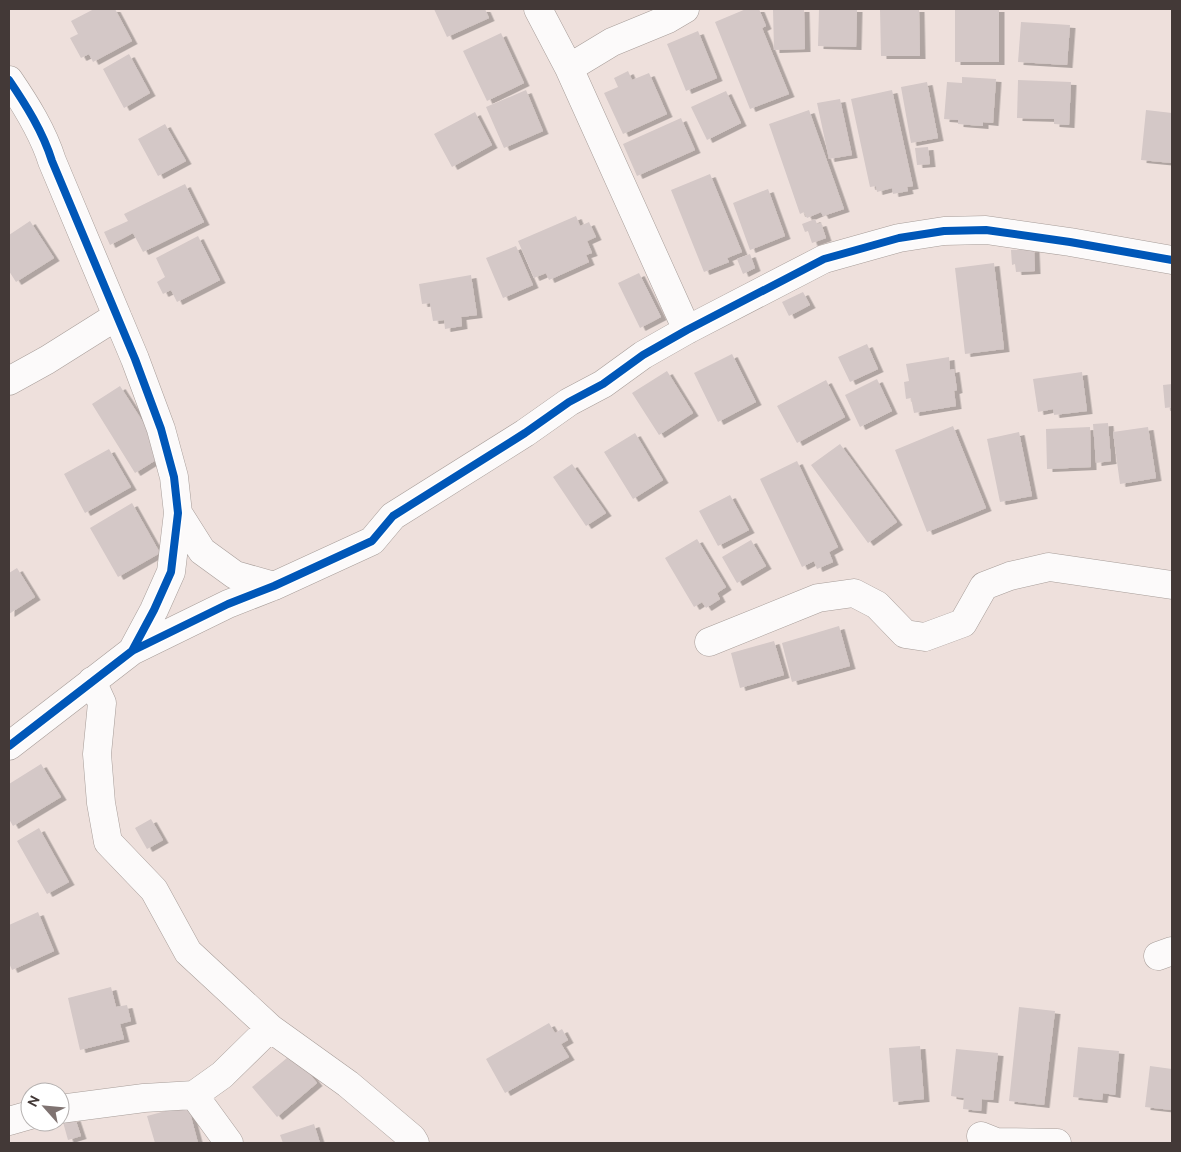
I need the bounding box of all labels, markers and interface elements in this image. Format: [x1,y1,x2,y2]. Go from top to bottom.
north arrow [20,1082,70,1132]
text: N [24,1093,43,1109]

